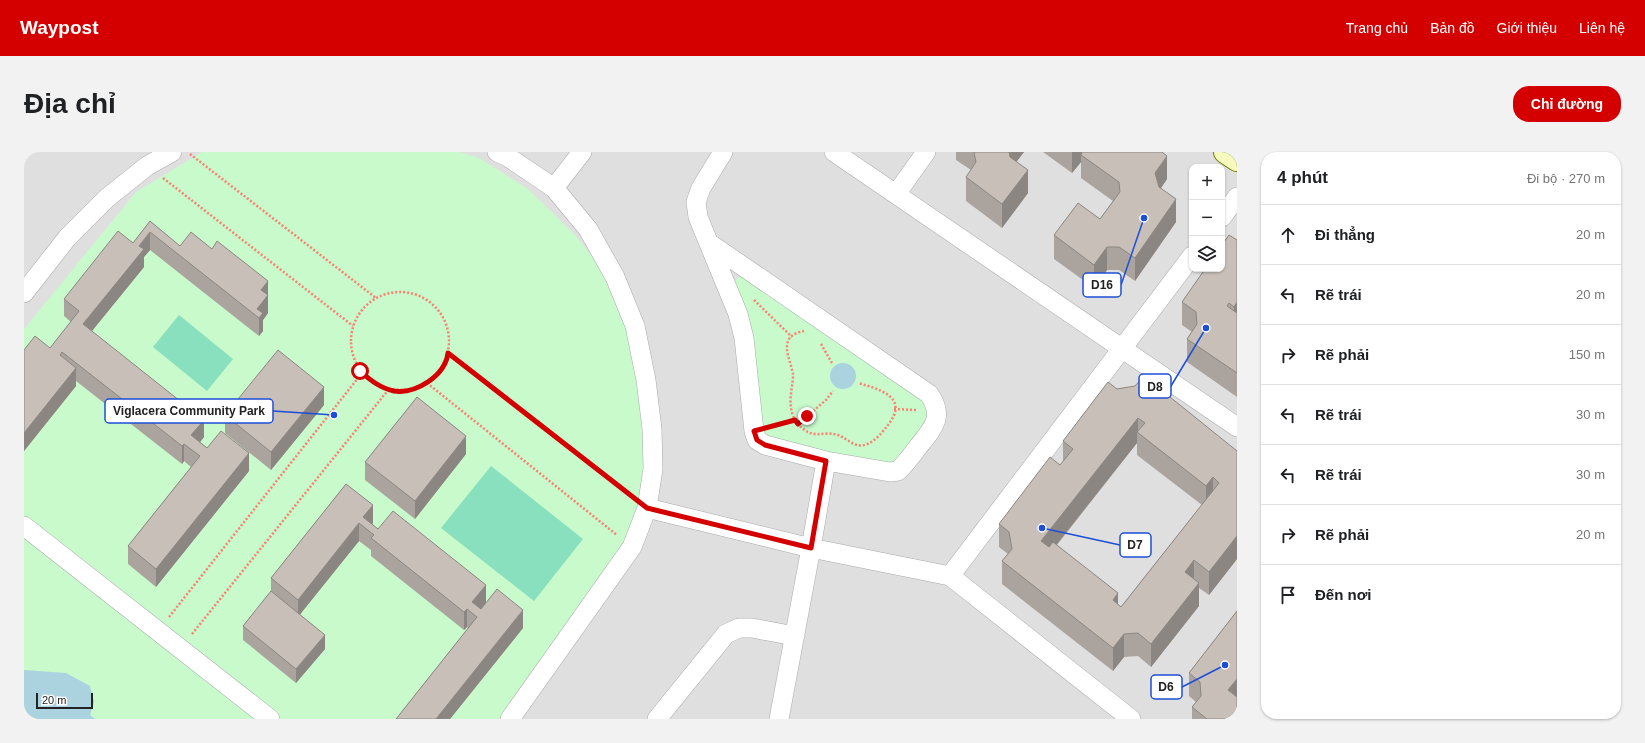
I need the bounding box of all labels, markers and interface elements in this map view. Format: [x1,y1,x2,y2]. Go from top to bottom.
text: Waypost [20,17,98,38]
text: Trang chủ [1346,20,1408,36]
text: Bản đồ [1430,20,1475,36]
text: Giới thiệu [1497,20,1557,36]
text: Liên hệ [1579,20,1625,36]
button: Chỉ đường [1513,86,1621,122]
text: Địa chỉ [24,88,116,119]
map controls [1189,164,1225,272]
button: + [1189,164,1225,200]
text: 4 phút [1277,168,1328,187]
text: Đi bộ · 270 m [1527,171,1605,186]
button: − [1189,200,1225,236]
icon: ahead [1277,224,1299,246]
text: Đi thẳng [1315,226,1375,243]
text: 20 m [1576,227,1605,242]
button: layers [1189,236,1225,272]
callout: D16 [1083,273,1121,297]
text: D16 [1091,278,1113,292]
icon: left [1277,284,1299,306]
text: Rẽ trái [1315,286,1362,303]
text: 20 m [1576,287,1605,302]
icon: right [1277,344,1299,366]
text: Rẽ phải [1315,346,1369,363]
text: 150 m [1569,347,1605,362]
route start [351,362,369,380]
callout: D8 [1139,374,1171,398]
text: D8 [1147,380,1163,394]
callout: Viglacera Community Park [105,399,273,423]
text: Viglacera Community Park [113,404,265,418]
icon: left [1277,404,1299,426]
text: Rẽ trái [1315,406,1362,423]
route end [798,407,816,425]
text: 30 m [1576,407,1605,422]
icon: left [1277,464,1299,486]
text: Rẽ trái [1315,466,1362,483]
text: 30 m [1576,467,1605,482]
icon: right [1277,524,1299,546]
text: Rẽ phải [1315,526,1369,543]
text: 20 m [1576,527,1605,542]
callout: D7 [1120,533,1151,557]
text: D7 [1127,538,1143,552]
icon: arrive [1277,584,1299,606]
text: Đến nơi [1315,586,1372,603]
callout: D6 [1151,675,1182,699]
text: D6 [1158,680,1174,694]
scale bar [36,691,93,710]
text: 20 m [42,694,66,706]

